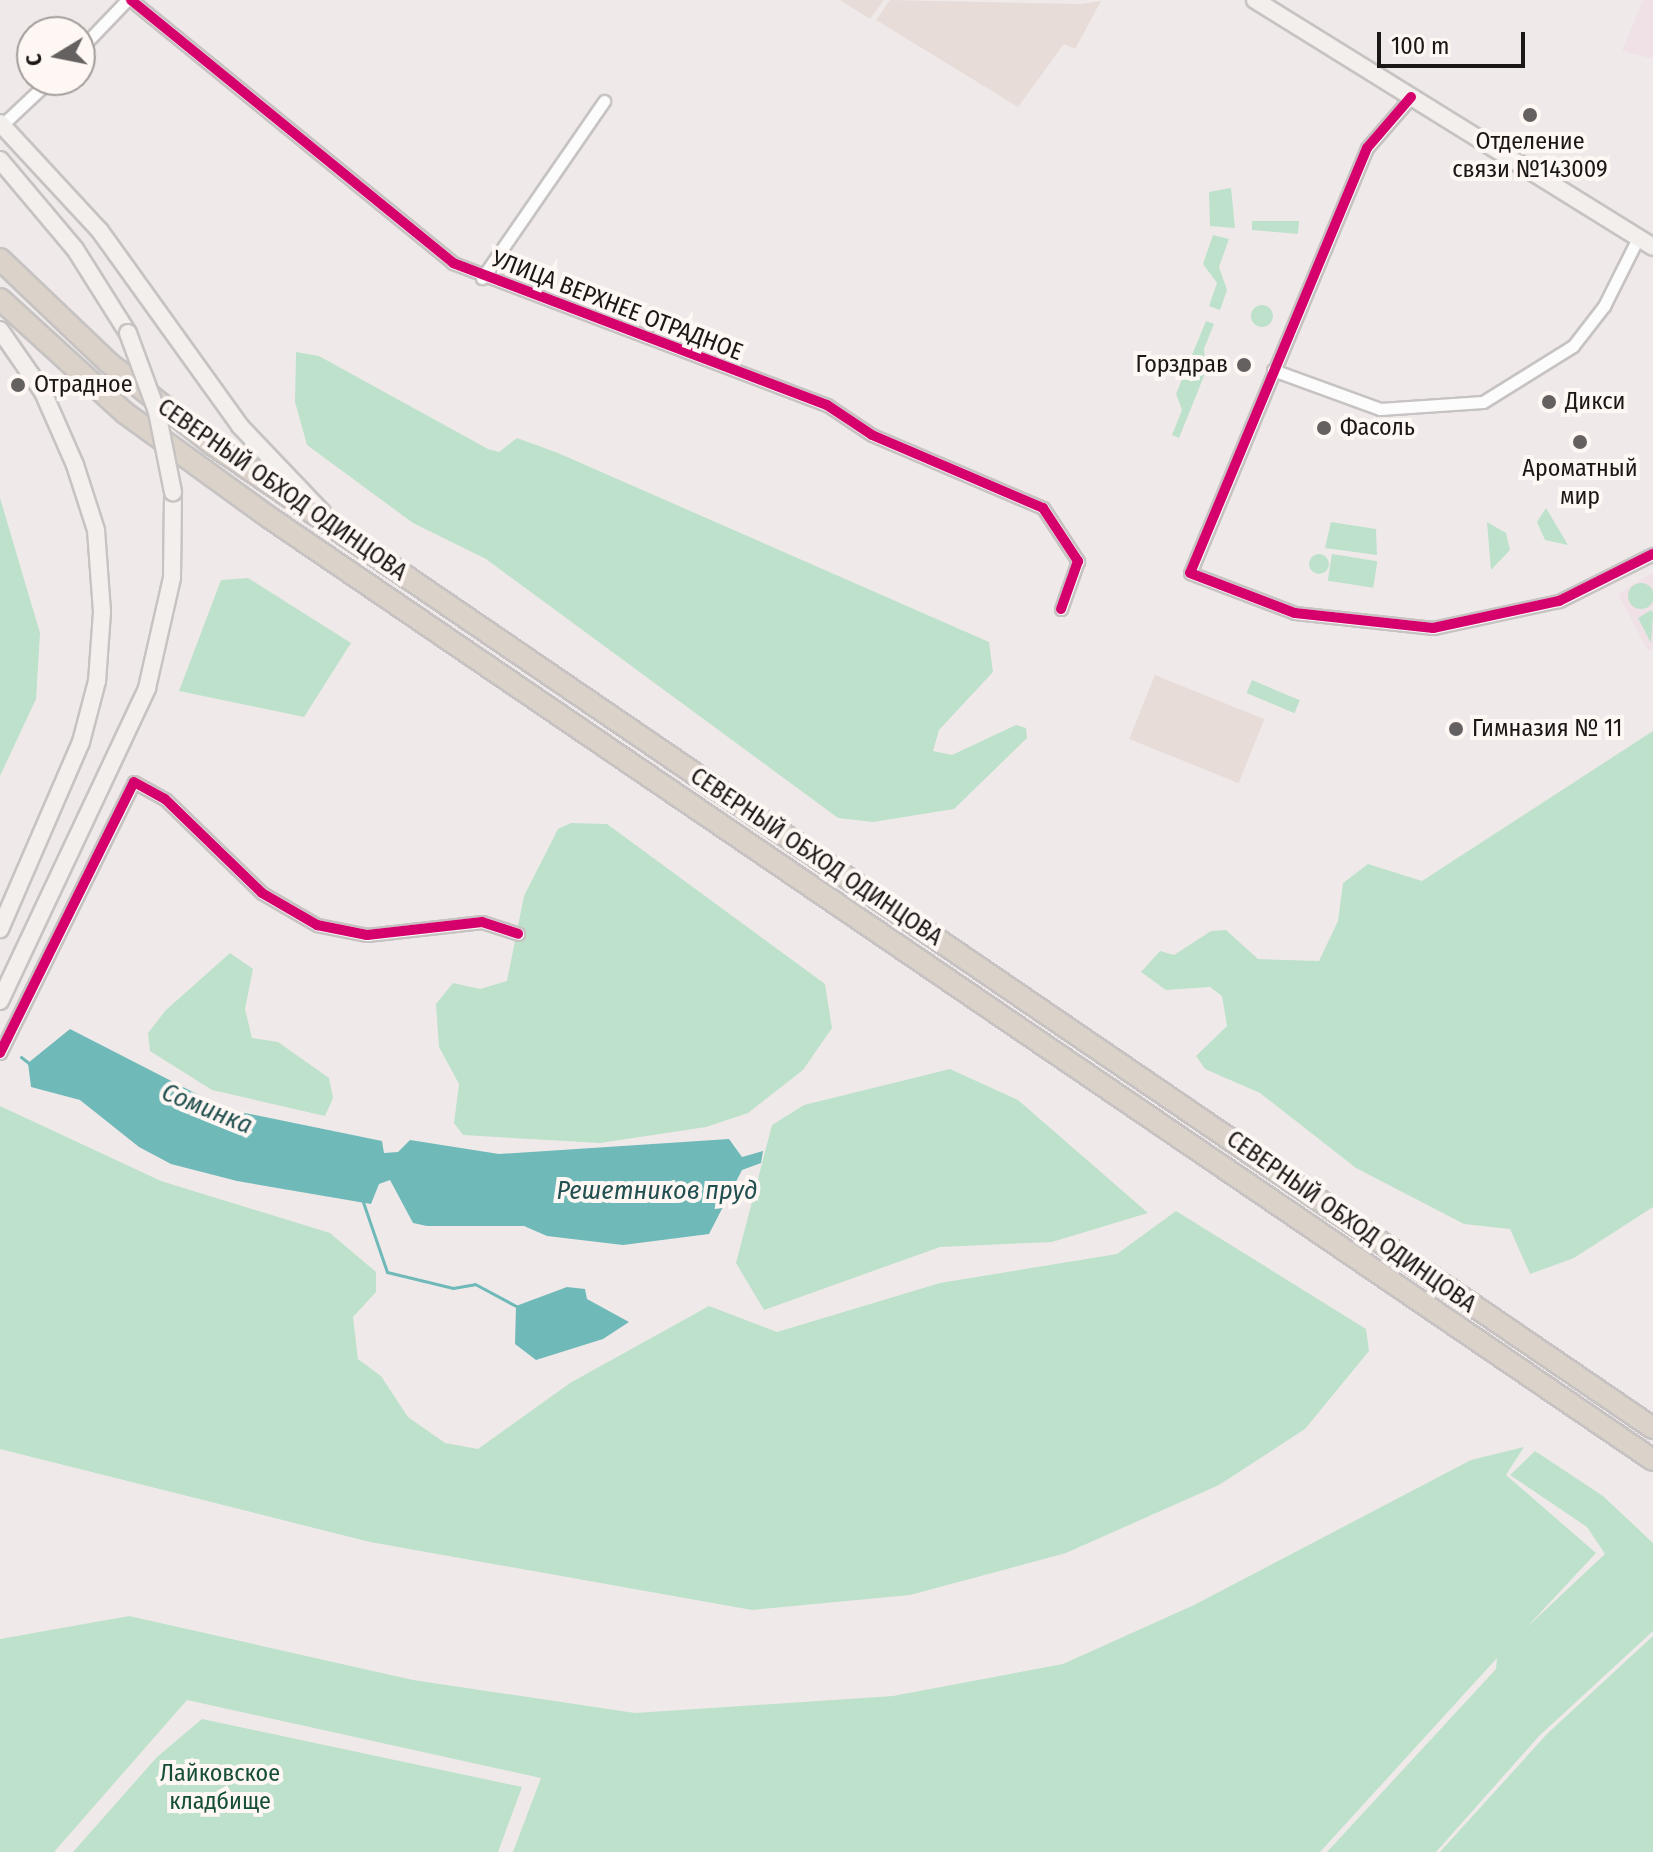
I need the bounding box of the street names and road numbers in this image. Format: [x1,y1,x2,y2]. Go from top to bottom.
street label: УЛИЦА ВЕРХНЕЕ ОТРАДНОЕ [487,245,747,367]
street label: СЕВЕРНЫЙ ОБХОД ОДИНЦОВА [152,393,412,587]
street label: СЕВЕРНЫЙ ОБХОД ОДИНЦОВА [685,762,947,952]
street label: СЕВЕРНЫЙ ОБХОД ОДИНЦОВА [1221,1125,1481,1319]

